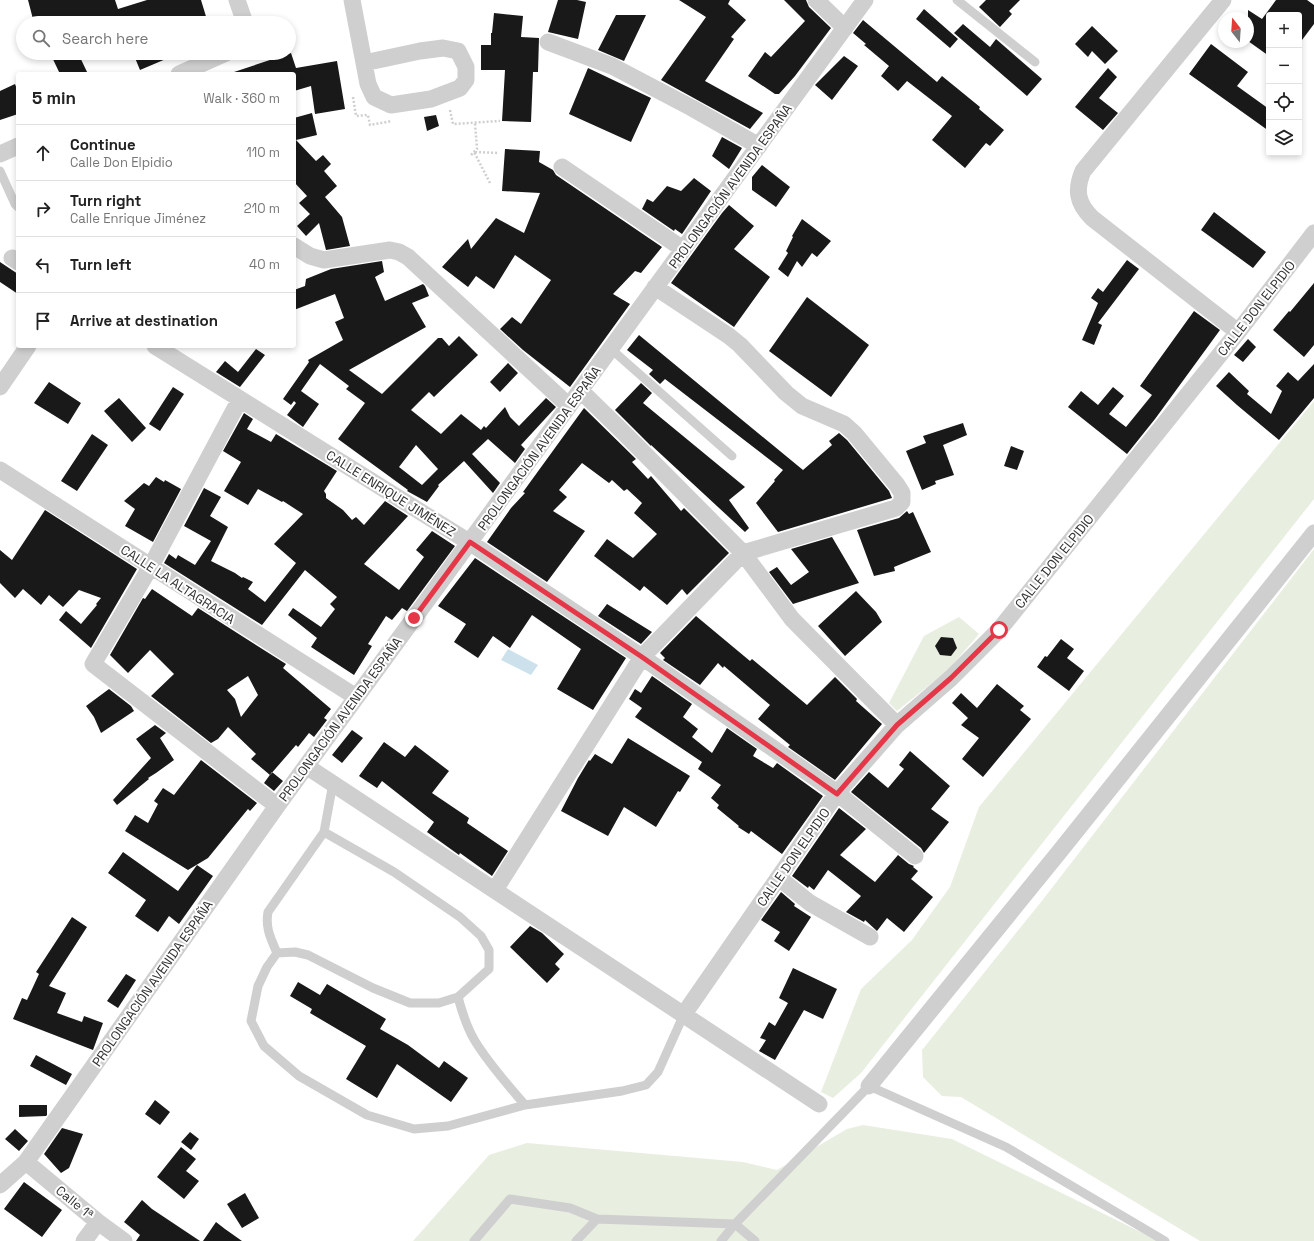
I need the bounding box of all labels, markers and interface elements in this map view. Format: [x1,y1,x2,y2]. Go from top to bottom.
north arrow [1218,12,1254,48]
map controls [1266,12,1302,156]
button: + [1266,12,1302,48]
search box [16,16,296,60]
icon: search [30,27,52,49]
text: Search here [62,29,148,48]
button: − [1266,48,1302,84]
button: locate [1266,84,1302,120]
text: 5 min [32,87,76,109]
text: Walk · 360 m [203,90,280,107]
street label: PROLONGACIÓN AVENIDA ESPAÑA [665,101,796,272]
button: layers [1266,120,1302,156]
text: Continue [70,135,136,154]
icon: ahead [32,142,54,164]
text: 110 m [246,144,280,161]
text: Calle Don Elpidio [70,154,173,171]
text: Turn right [70,191,141,210]
icon: right [32,198,54,220]
text: 210 m [244,200,280,217]
text: Calle Enrique Jiménez [70,210,206,227]
icon: left [32,254,54,276]
text: Turn left [70,255,132,274]
text: 40 m [249,256,280,273]
street label: CALLE DON ELPIDIO [1214,257,1299,359]
icon: arrive [32,310,54,332]
text: Arrive at destination [70,311,218,330]
street label: PROLONGACIÓN AVENIDA ESPAÑA [474,363,605,534]
street label: CALLE ENRIQUE JIMÉNEZ [323,447,459,540]
street label: CALLE DON ELPIDIO [1011,511,1098,612]
street label: CALLE LA ALTAGRACIA [117,541,238,628]
route end [405,609,423,627]
route start [990,621,1008,639]
street label: PROLONGACIÓN AVENIDA ESPAÑA [275,634,406,805]
street label: CALLE DON ELPIDIO [753,805,834,910]
street label: PROLONGACIÓN AVENIDA ESPAÑA [88,897,217,1070]
street label: Calle 1ª [52,1182,98,1223]

